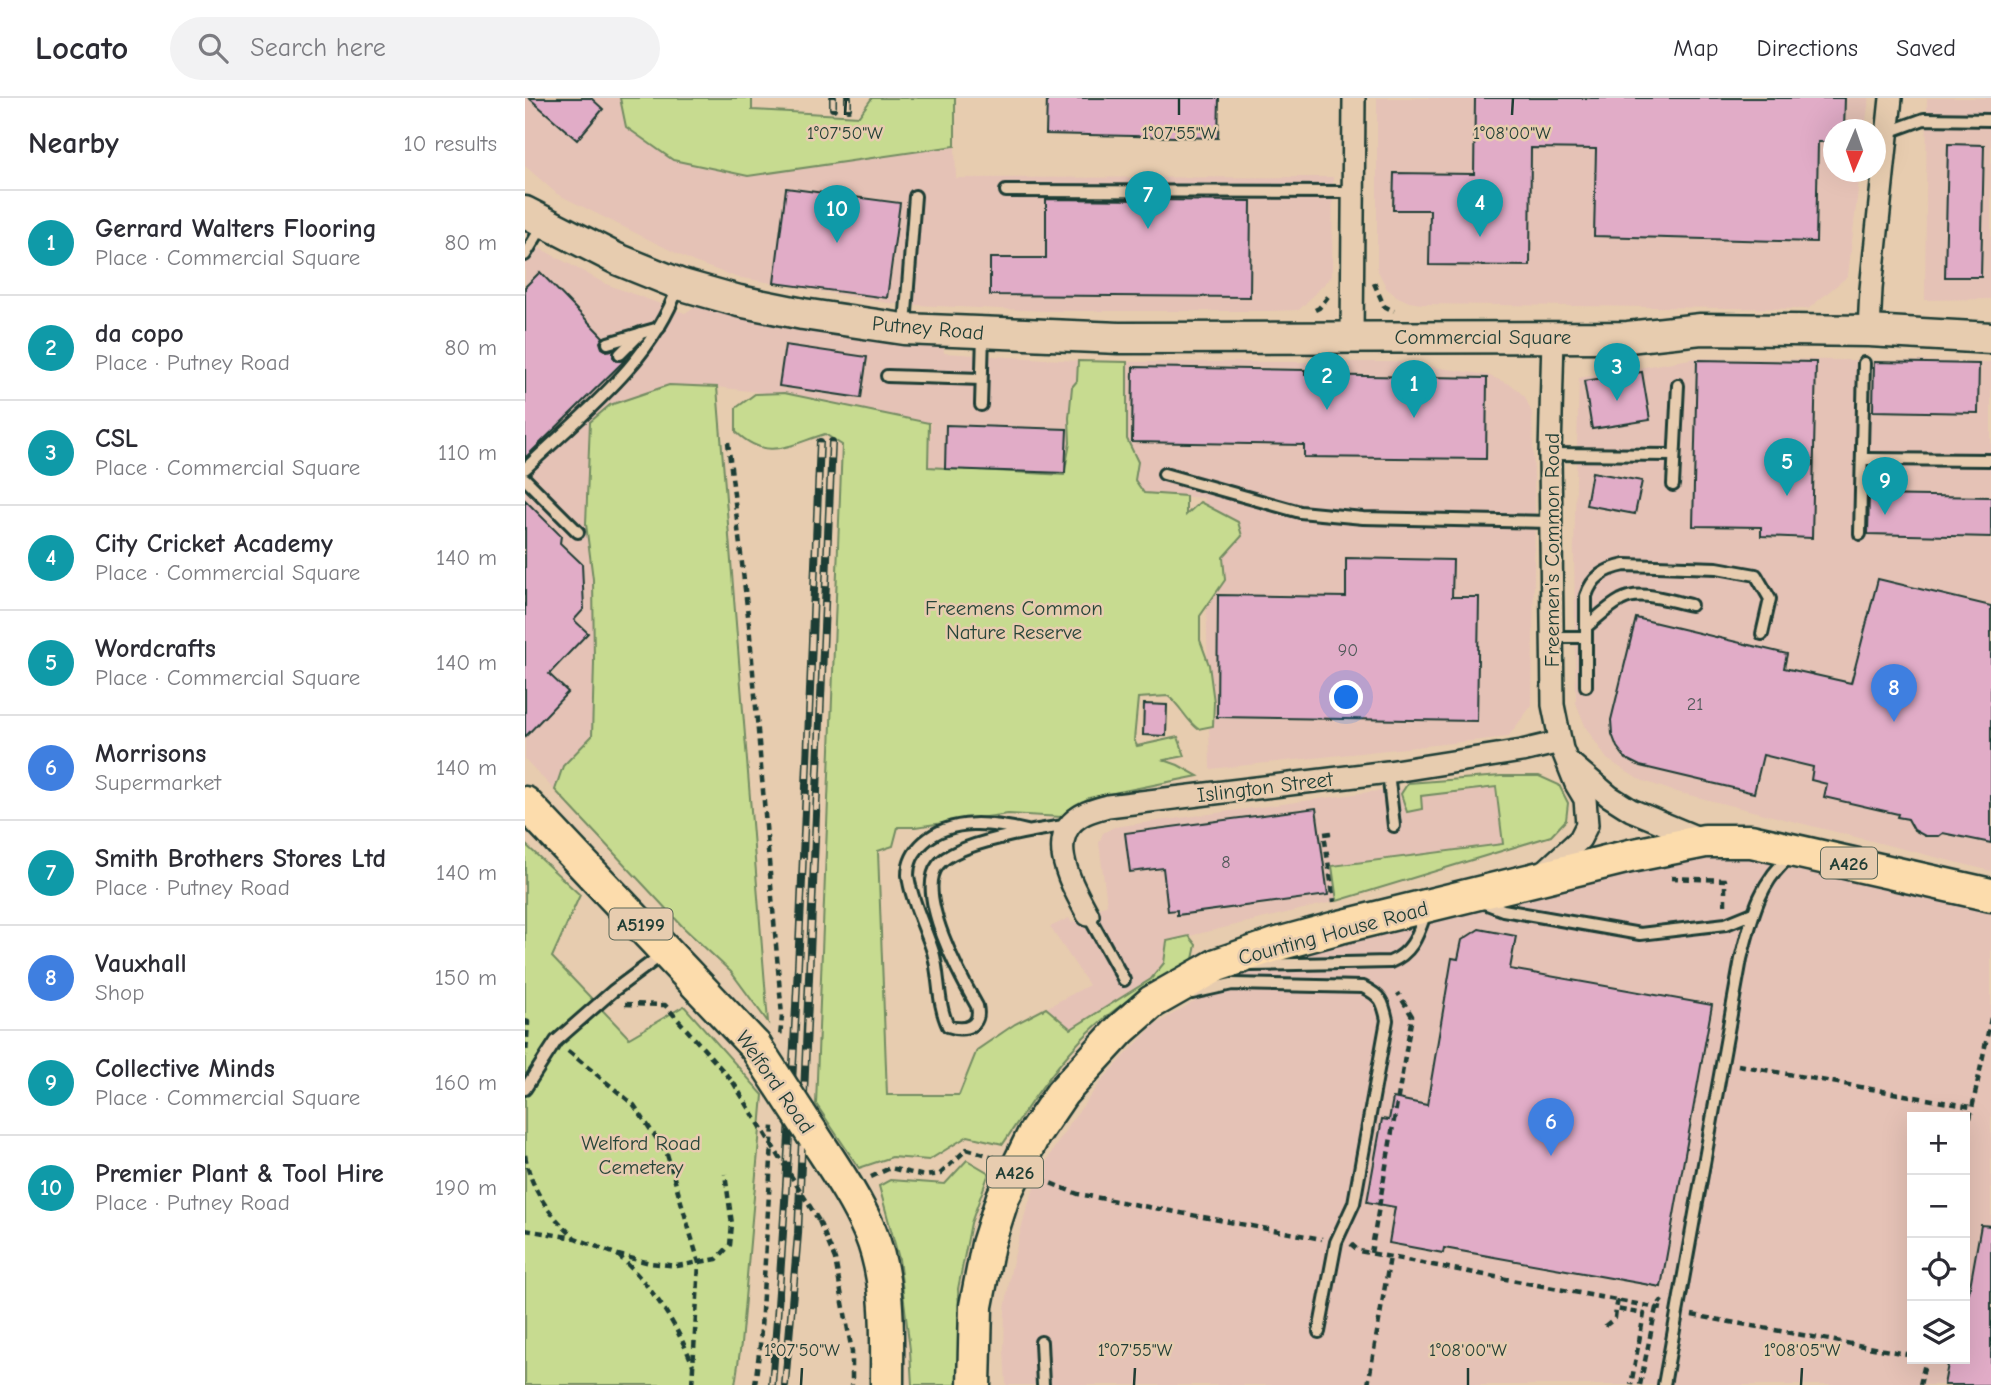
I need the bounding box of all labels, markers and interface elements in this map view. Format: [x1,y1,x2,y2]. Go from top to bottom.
search box [170,17,660,80]
text: Locato [35,29,128,67]
icon: search [194,29,232,67]
text: Search here [250,33,386,63]
text: Map [1673,34,1719,62]
text: Directions [1757,34,1858,62]
text: Saved [1896,34,1956,62]
north arrow [1823,119,1886,182]
text: 1°07'50"W [807,123,883,144]
text: 1°07'55"W [1142,123,1217,144]
text: 1°08'00"W [1473,123,1551,144]
text: Nearby [28,126,119,161]
text: 10 results [403,130,497,157]
pin: 7 [1125,171,1171,229]
pin: 4 [1457,179,1503,237]
pin: 10 [814,185,860,243]
text: Gerrard Walters Flooring [95,214,377,244]
text: 1 [46,229,56,256]
text: 80 m [444,229,497,256]
text: Place · Commercial Square [95,244,360,271]
street label: Putney Road [871,311,985,345]
text: da copo [95,319,184,349]
street label: Commercial Square [1395,325,1571,349]
text: 2 [45,334,57,361]
text: 80 m [444,334,497,361]
pin: 3 [1594,343,1640,401]
text: Place · Putney Road [95,349,290,376]
pin: 2 [1304,352,1350,410]
pin: 1 [1391,360,1437,418]
text: CSL [95,424,138,454]
street label: Freemen's Common Road [1540,433,1564,667]
pin: 5 [1764,438,1810,496]
text: 3 [45,439,57,466]
text: 110 m [438,439,497,466]
text: Place · Commercial Square [95,454,360,481]
pin: 9 [1862,457,1908,515]
text: City Cricket Academy [95,529,333,559]
text: 4 [46,544,56,571]
text: 140 m [436,544,497,571]
text: Place · Commercial Square [95,559,360,586]
park label: Freemens Common Nature Reserve [925,596,1103,644]
text: Wordcrafts [95,634,216,664]
house number: 90 [1338,640,1358,661]
text: 5 [45,649,57,676]
text: 140 m [436,649,497,676]
text: Place · Commercial Square [95,664,360,691]
pin: 8 [1871,664,1917,722]
your location [1329,680,1363,714]
house number: 21 [1687,694,1703,715]
text: Morrisons [95,739,206,769]
text: 6 [45,754,57,781]
text: 140 m [436,754,497,781]
street label: Islington Street [1196,767,1335,807]
text: Supermarket [95,769,221,796]
text: Smith Brothers Stores Ltd [95,844,386,874]
road number: A426 [1821,848,1877,878]
house number: 8 [1221,852,1231,873]
text: 7 [46,859,56,886]
text: 140 m [436,859,497,886]
text: Place · Putney Road [95,874,290,901]
street label: Counting House Road [1235,896,1431,970]
road number: A5199 [610,908,673,940]
text: Vauxhall [95,949,187,979]
text: 8 [45,964,57,991]
text: 150 m [435,964,497,991]
text: Shop [95,979,144,1006]
street label: Welford Road [731,1026,819,1138]
text: Collective Minds [95,1054,275,1084]
text: 9 [45,1069,57,1096]
text: 160 m [435,1069,497,1096]
text: Place · Commercial Square [95,1084,360,1111]
pin: 6 [1528,1098,1574,1156]
map controls [1907,1112,1970,1364]
button: + [1907,1112,1970,1175]
park label: Welford Road Cemetery [581,1131,701,1179]
road number: A426 [987,1156,1043,1188]
text: Premier Plant & Tool Hire [95,1159,384,1189]
text: 10 [40,1174,62,1201]
text: 190 m [435,1174,497,1201]
button: − [1907,1175,1970,1238]
text: Place · Putney Road [95,1189,290,1216]
button: locate [1907,1238,1970,1301]
button: layers [1907,1301,1970,1364]
text: 1°07'50"W [764,1340,840,1361]
text: 1°07'55"W [1098,1340,1173,1361]
text: 1°08'00"W [1429,1340,1507,1361]
text: 1°08'05"W [1764,1340,1841,1361]

